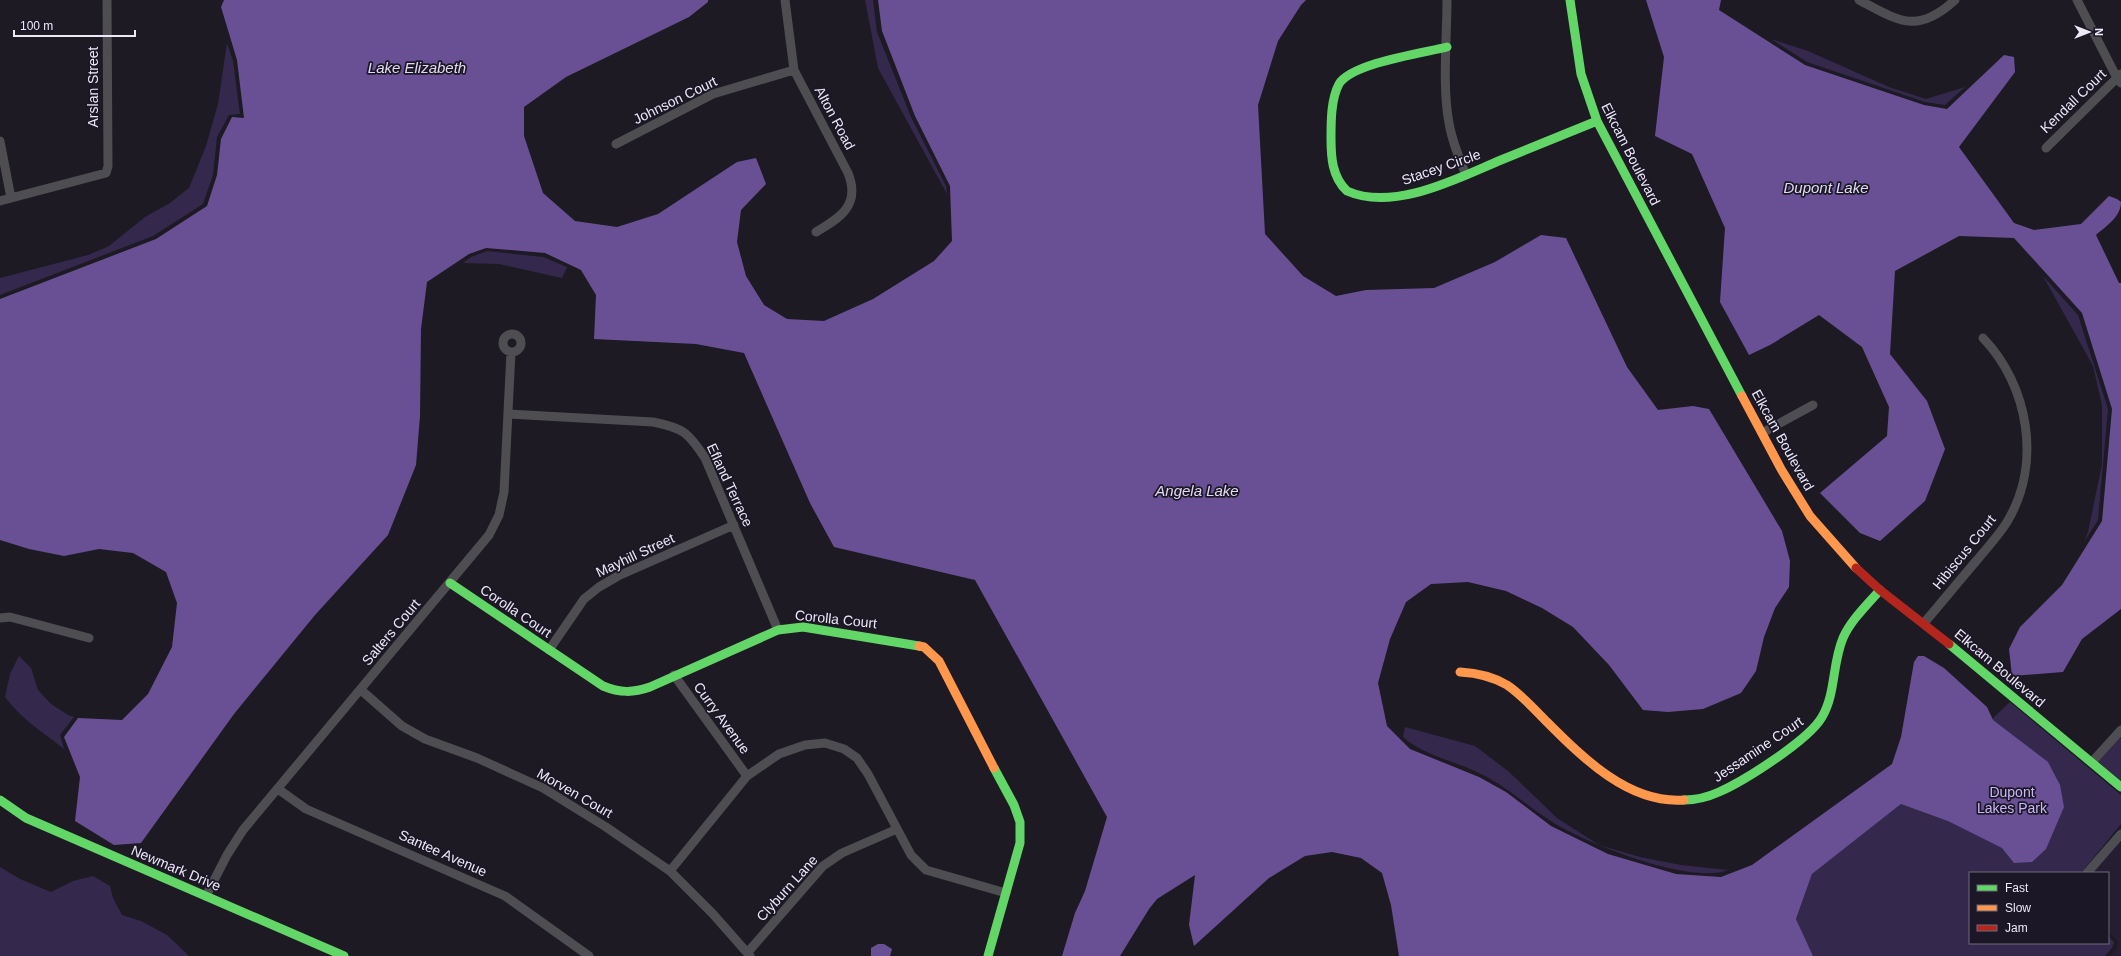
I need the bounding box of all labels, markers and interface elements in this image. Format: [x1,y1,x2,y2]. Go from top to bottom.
scale bar [14,12,135,38]
north arrow [2069,12,2109,52]
text: 100 m [20,19,53,33]
text: N [2093,28,2105,36]
street label: Arslan Street [85,46,101,127]
water label: Lake Elizabeth [368,59,466,76]
street label: Kendall Court [2037,66,2109,136]
street label: Johnson Court [631,73,720,127]
street label: Alton Road [812,84,858,152]
street label: Elkcam Boulevard [1598,100,1664,208]
street label: Stacey Circle [1399,146,1483,188]
water label: Dupont Lake [1783,179,1869,196]
street label: Elkcam Boulevard [1749,387,1817,493]
street label: Efland Terrace [704,441,756,529]
water label: Angela Lake [1154,482,1239,499]
street label: Hibiscus Court [1929,512,1999,592]
street label: Mayhill Street [593,530,677,580]
street label: Corolla Court [477,581,555,641]
street label: Salters Court [359,595,423,668]
street label: Corolla Court [794,607,878,631]
street label: Elkcam Boulevard [1952,626,2048,710]
street label: Curry Avenue [691,679,753,757]
street label: Jessamine Court [1710,713,1806,785]
street label: Morven Court [534,765,616,821]
park label: Dupont Lakes Park [1977,784,2048,816]
street label: Santee Avenue [396,826,490,880]
street label: Newmark Drive [129,842,223,894]
street label: Clyburn Lane [753,852,821,924]
legend [1969,872,2109,944]
text: Fast [2005,881,2029,895]
text: Slow [2005,901,2031,915]
text: Jam [2005,921,2028,935]

